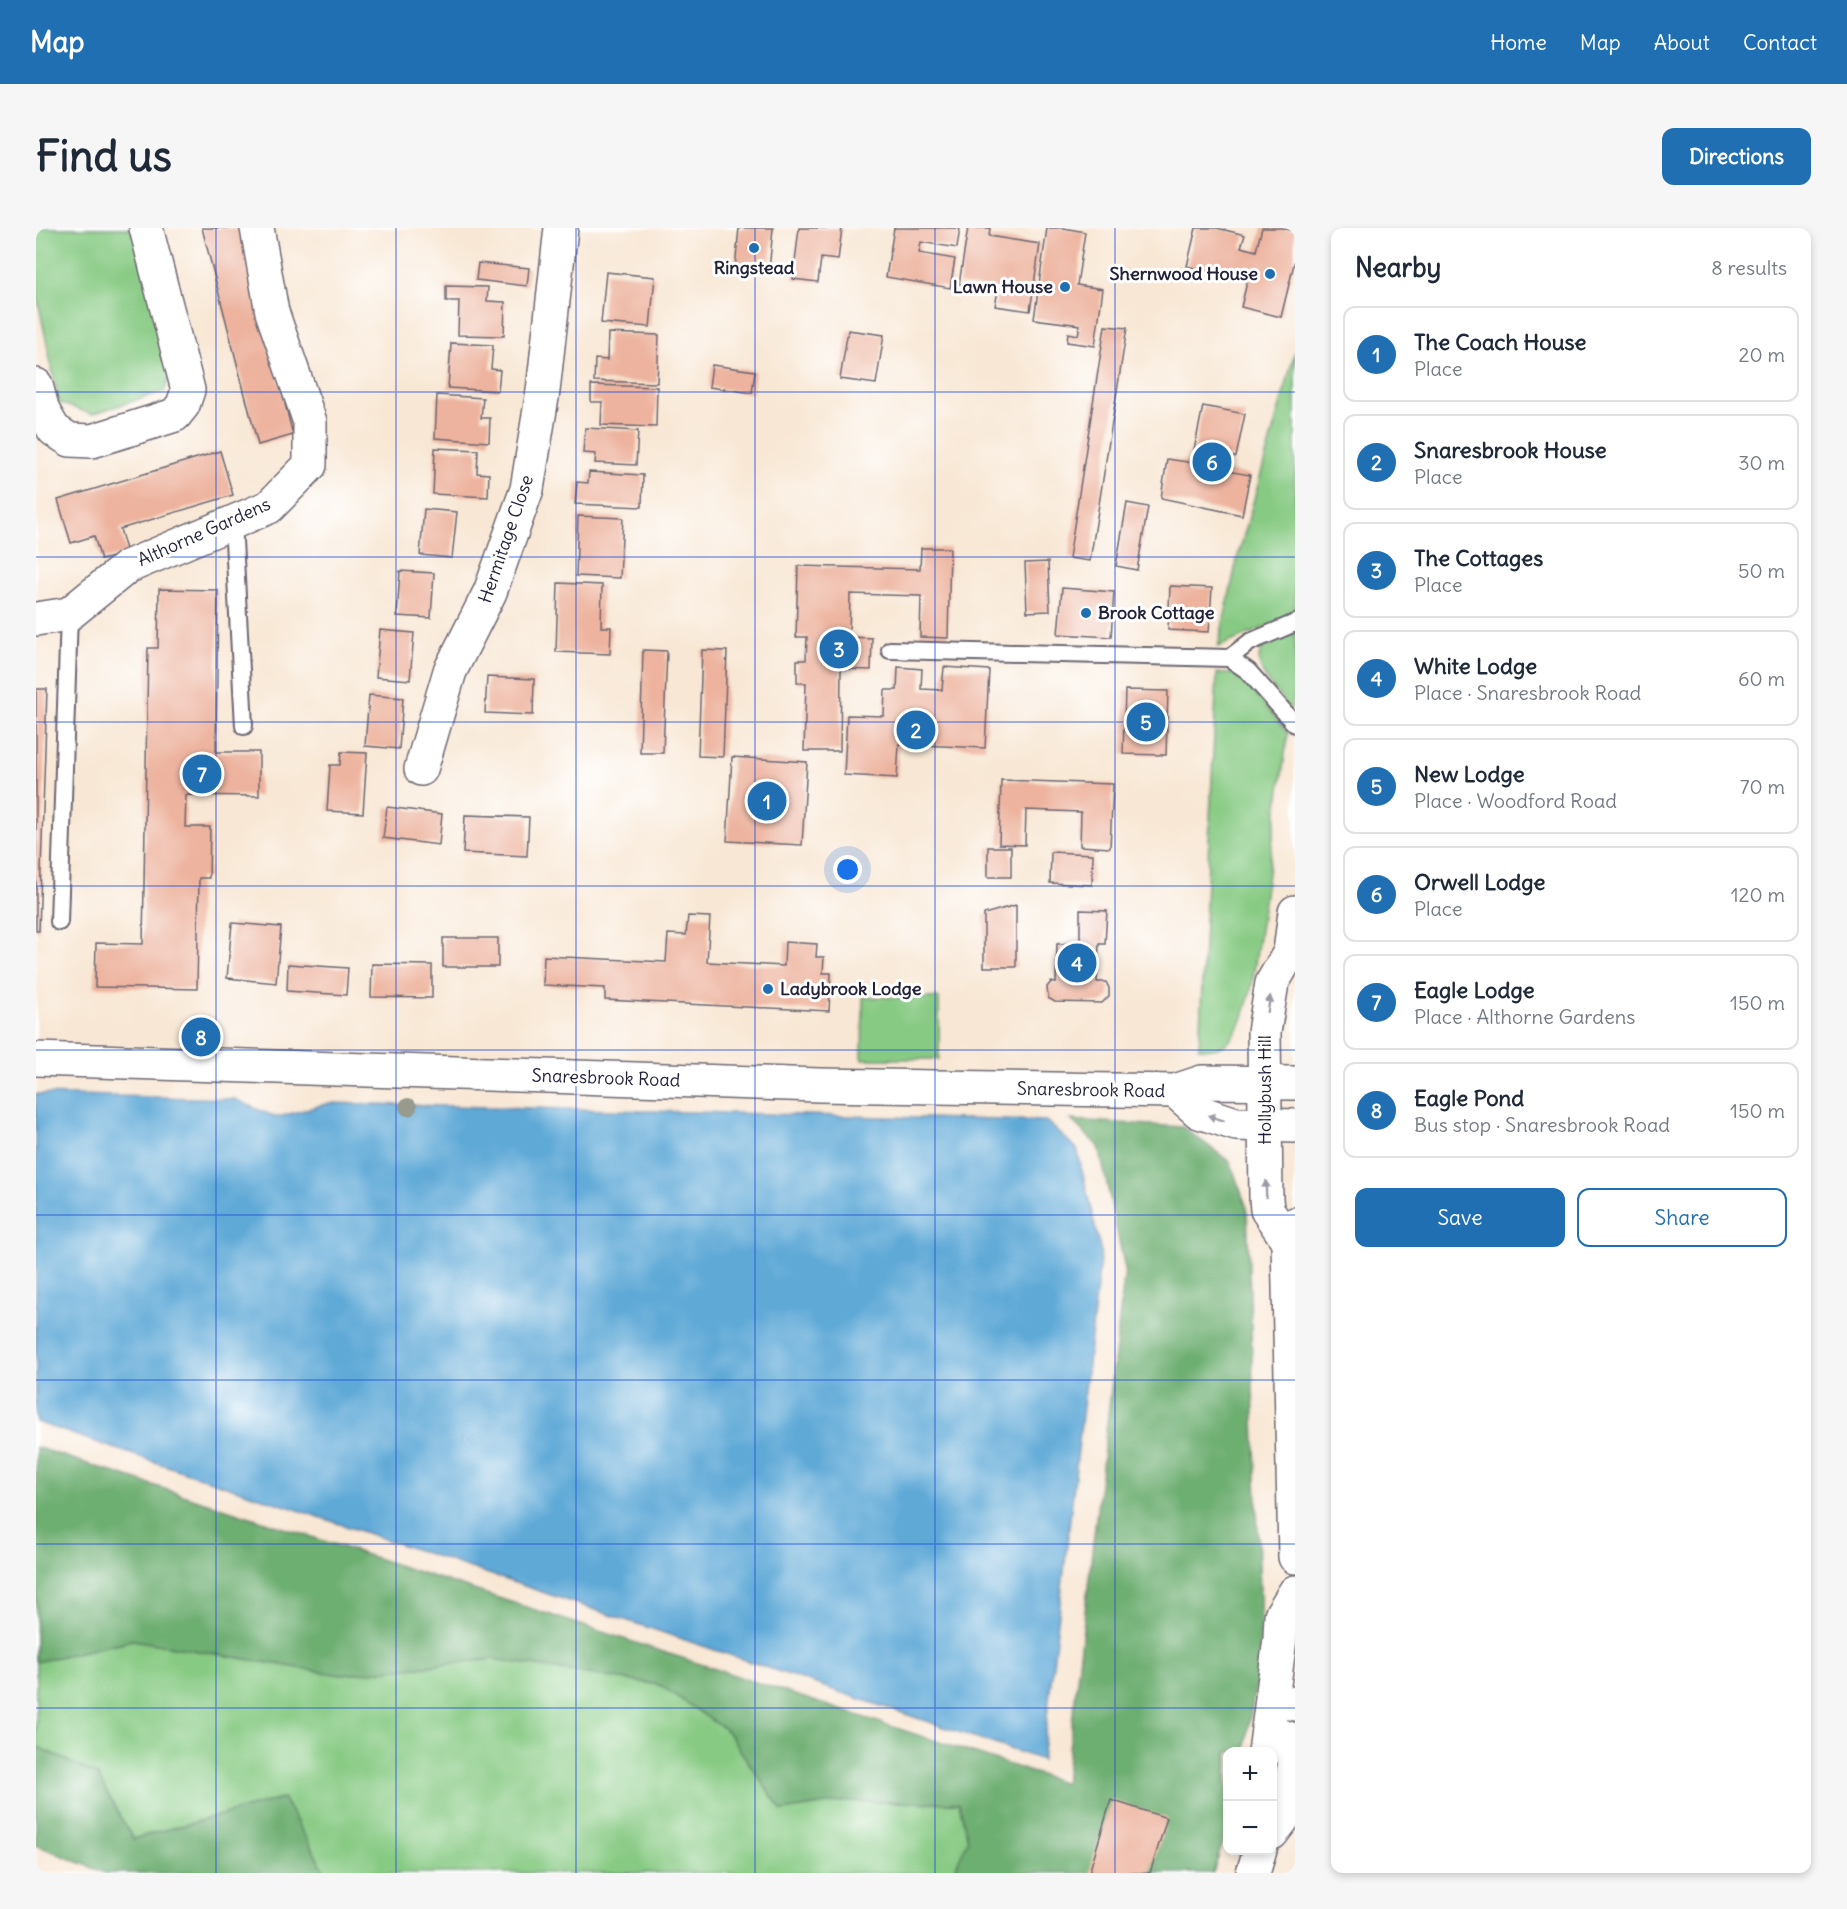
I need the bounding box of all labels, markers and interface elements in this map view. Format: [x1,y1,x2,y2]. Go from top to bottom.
text: Map [30,24,84,60]
text: Home [1490,29,1547,56]
text: Map [1580,29,1621,56]
text: About [1654,29,1710,56]
text: Contact [1743,29,1817,56]
button: Directions [1662,128,1811,185]
text: Find us [36,130,172,182]
marker: Ringstead [747,241,761,255]
text: Nearby [1355,251,1441,284]
text: 8 results [1711,255,1787,280]
place label: Ringstead [714,256,795,279]
place label: Shernwood House [1110,262,1258,285]
marker: Shernwood House [1263,267,1277,281]
place label: Lawn House [953,275,1053,298]
marker: Lawn House [1058,280,1072,294]
text: The Coach House [1414,328,1586,356]
text: 1 [1373,342,1380,367]
text: 20 m [1739,342,1785,367]
text: Place [1414,356,1462,381]
text: Snaresbrook House [1414,436,1607,464]
pin: 6 [1192,440,1232,484]
text: 2 [1371,450,1382,475]
text: 30 m [1738,450,1785,475]
text: Place [1414,464,1462,489]
street label: Hermitage Close [473,472,538,606]
street label: Althorne Gardens [134,492,274,571]
text: The Cottages [1414,544,1543,572]
text: 3 [1371,558,1382,583]
text: 50 m [1738,558,1785,583]
text: Place [1414,572,1462,597]
place label: Brook Cottage [1098,601,1215,624]
marker: Brook Cottage [1079,606,1093,620]
pin: 3 [820,626,858,672]
text: White Lodge [1414,652,1537,680]
text: 4 [1371,666,1382,691]
text: 60 m [1738,666,1785,691]
text: Place · Snaresbrook Road [1414,680,1641,705]
pin: 5 [1126,700,1166,744]
pin: 2 [896,708,936,752]
pin: 7 [182,752,222,796]
text: New Lodge [1414,760,1525,788]
text: 5 [1371,774,1382,799]
text: 70 m [1740,774,1785,799]
pin: 1 [748,778,786,824]
text: Place · Woodford Road [1414,788,1617,813]
your location [833,855,862,884]
text: Orwell Lodge [1414,868,1545,896]
text: 6 [1371,882,1382,907]
text: 120 m [1731,882,1785,907]
text: Place [1414,896,1462,921]
pin: 4 [1058,940,1096,986]
text: Eagle Lodge [1414,976,1535,1004]
place label: Ladybrook Lodge [780,977,922,1000]
marker: Ladybrook Lodge [761,982,775,996]
text: 7 [1372,990,1381,1015]
text: 150 m [1730,990,1785,1015]
one-way arrow [1264,994,1273,1013]
text: Place · Althorne Gardens [1414,1004,1635,1029]
pin: 8 [182,1014,220,1060]
street label: Hollybush Hill [1253,1035,1276,1145]
street label: Snaresbrook Road [531,1063,681,1092]
street label: Snaresbrook Road [1017,1077,1166,1102]
text: Eagle Pond [1414,1084,1524,1112]
text: 8 [1371,1098,1382,1123]
text: 150 m [1730,1098,1785,1123]
text: Bus stop · Snaresbrook Road [1414,1112,1670,1137]
one-way arrow [1207,1113,1225,1122]
one-way arrow [1261,1180,1270,1199]
button: Save [1355,1188,1565,1247]
button: Share [1577,1188,1787,1247]
map controls [1223,1747,1277,1855]
button: + [1223,1747,1277,1801]
button: − [1223,1801,1277,1855]

